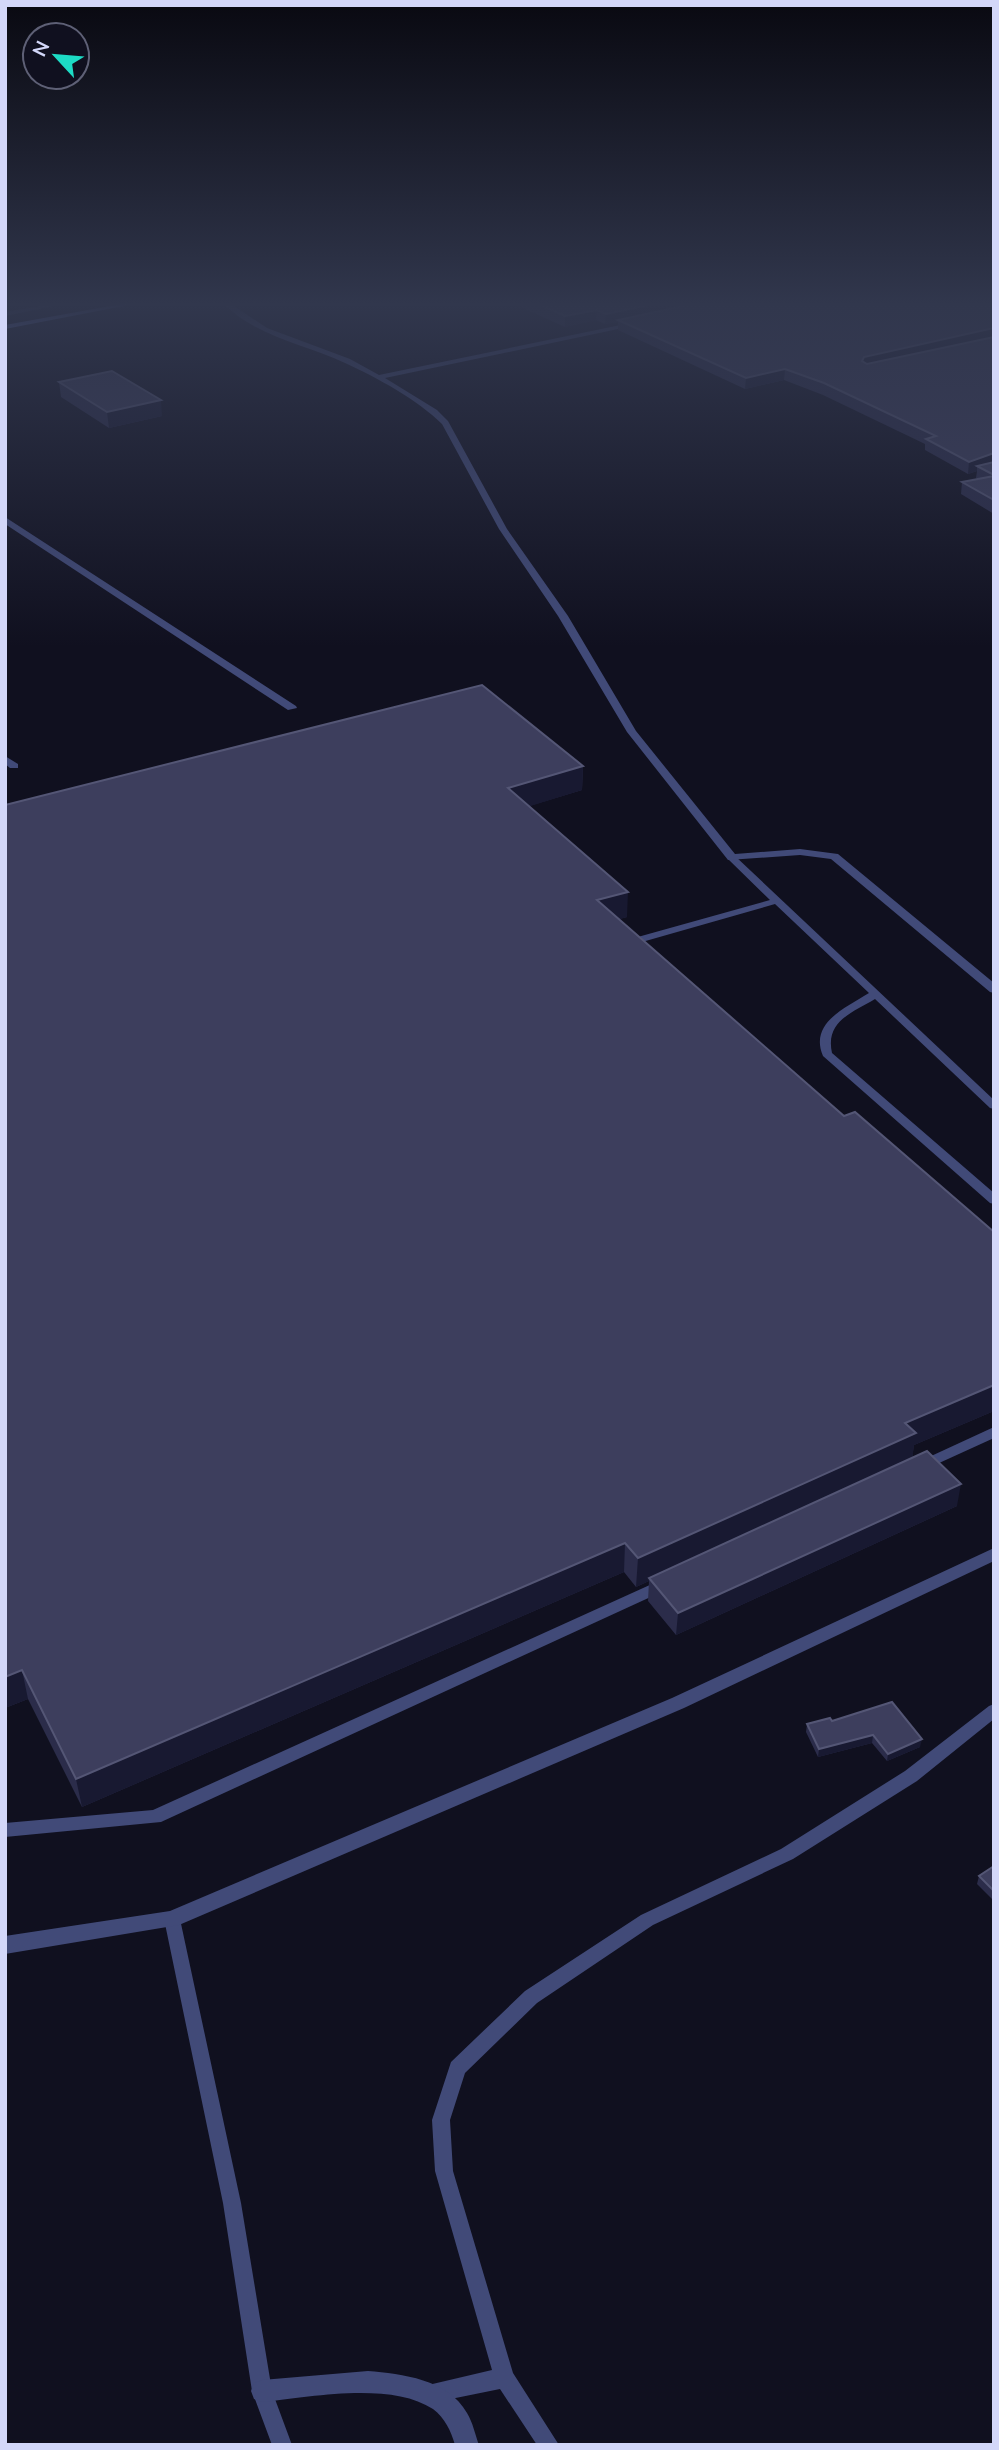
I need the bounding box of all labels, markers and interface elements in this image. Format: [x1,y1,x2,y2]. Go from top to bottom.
north arrow [21,21,91,91]
text: N [27,37,55,60]

